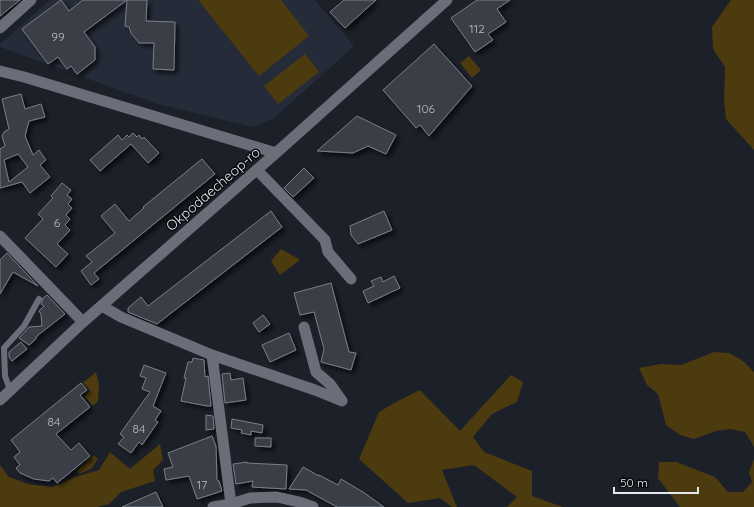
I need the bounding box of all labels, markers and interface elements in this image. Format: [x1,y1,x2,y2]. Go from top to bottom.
house number: 112 [469,21,485,36]
house number: 99 [51,29,65,44]
house number: 106 [417,101,436,116]
street label: Okpodaecheop-ro [162,143,264,235]
house number: 6 [54,215,61,230]
house number: 84 [48,414,60,429]
house number: 84 [133,421,145,436]
scale bar [614,469,698,495]
text: 50 m [620,475,648,490]
house number: 17 [197,477,207,492]

